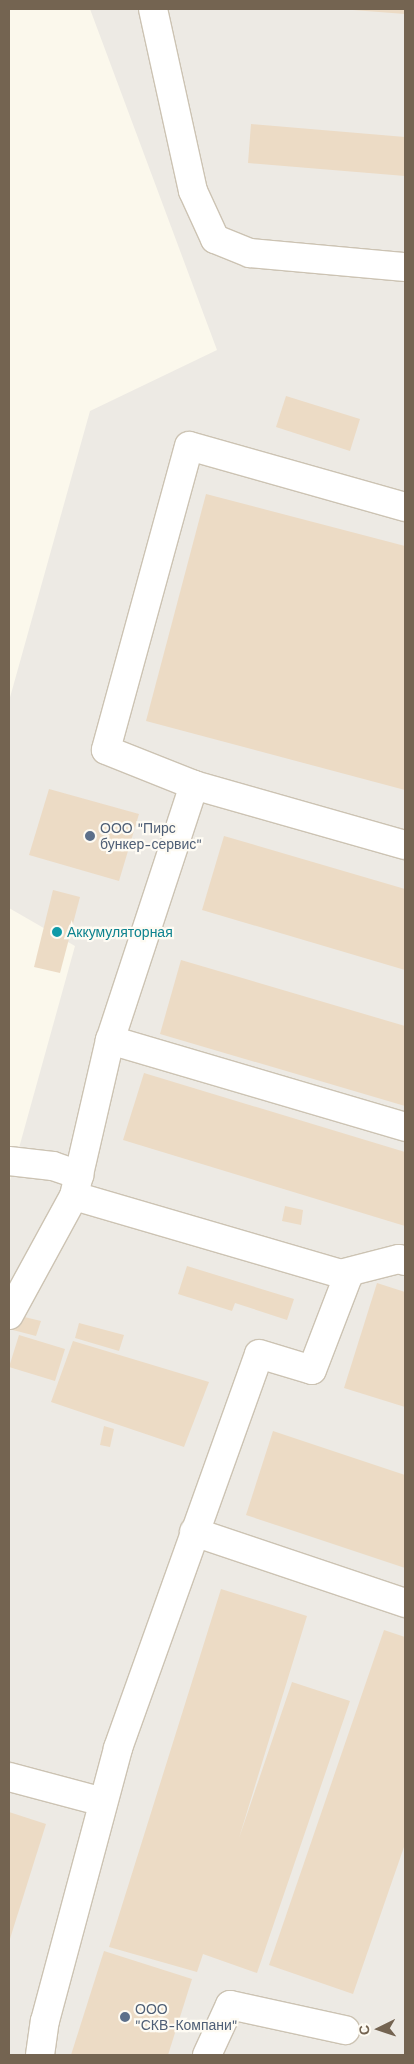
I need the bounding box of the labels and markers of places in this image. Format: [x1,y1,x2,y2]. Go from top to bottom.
place label: ООО "Пирс бункер-сервис" [100,820,202,852]
marker: ООО "Пирс бункер-сервис" [84,830,96,842]
place label: Аккумуляторная [67,924,173,940]
marker: Аккумуляторная [51,926,63,938]
place label: ООО "СКВ-Компани" [135,2001,238,2034]
marker: ООО "СКВ-Компани" [119,2011,131,2023]

